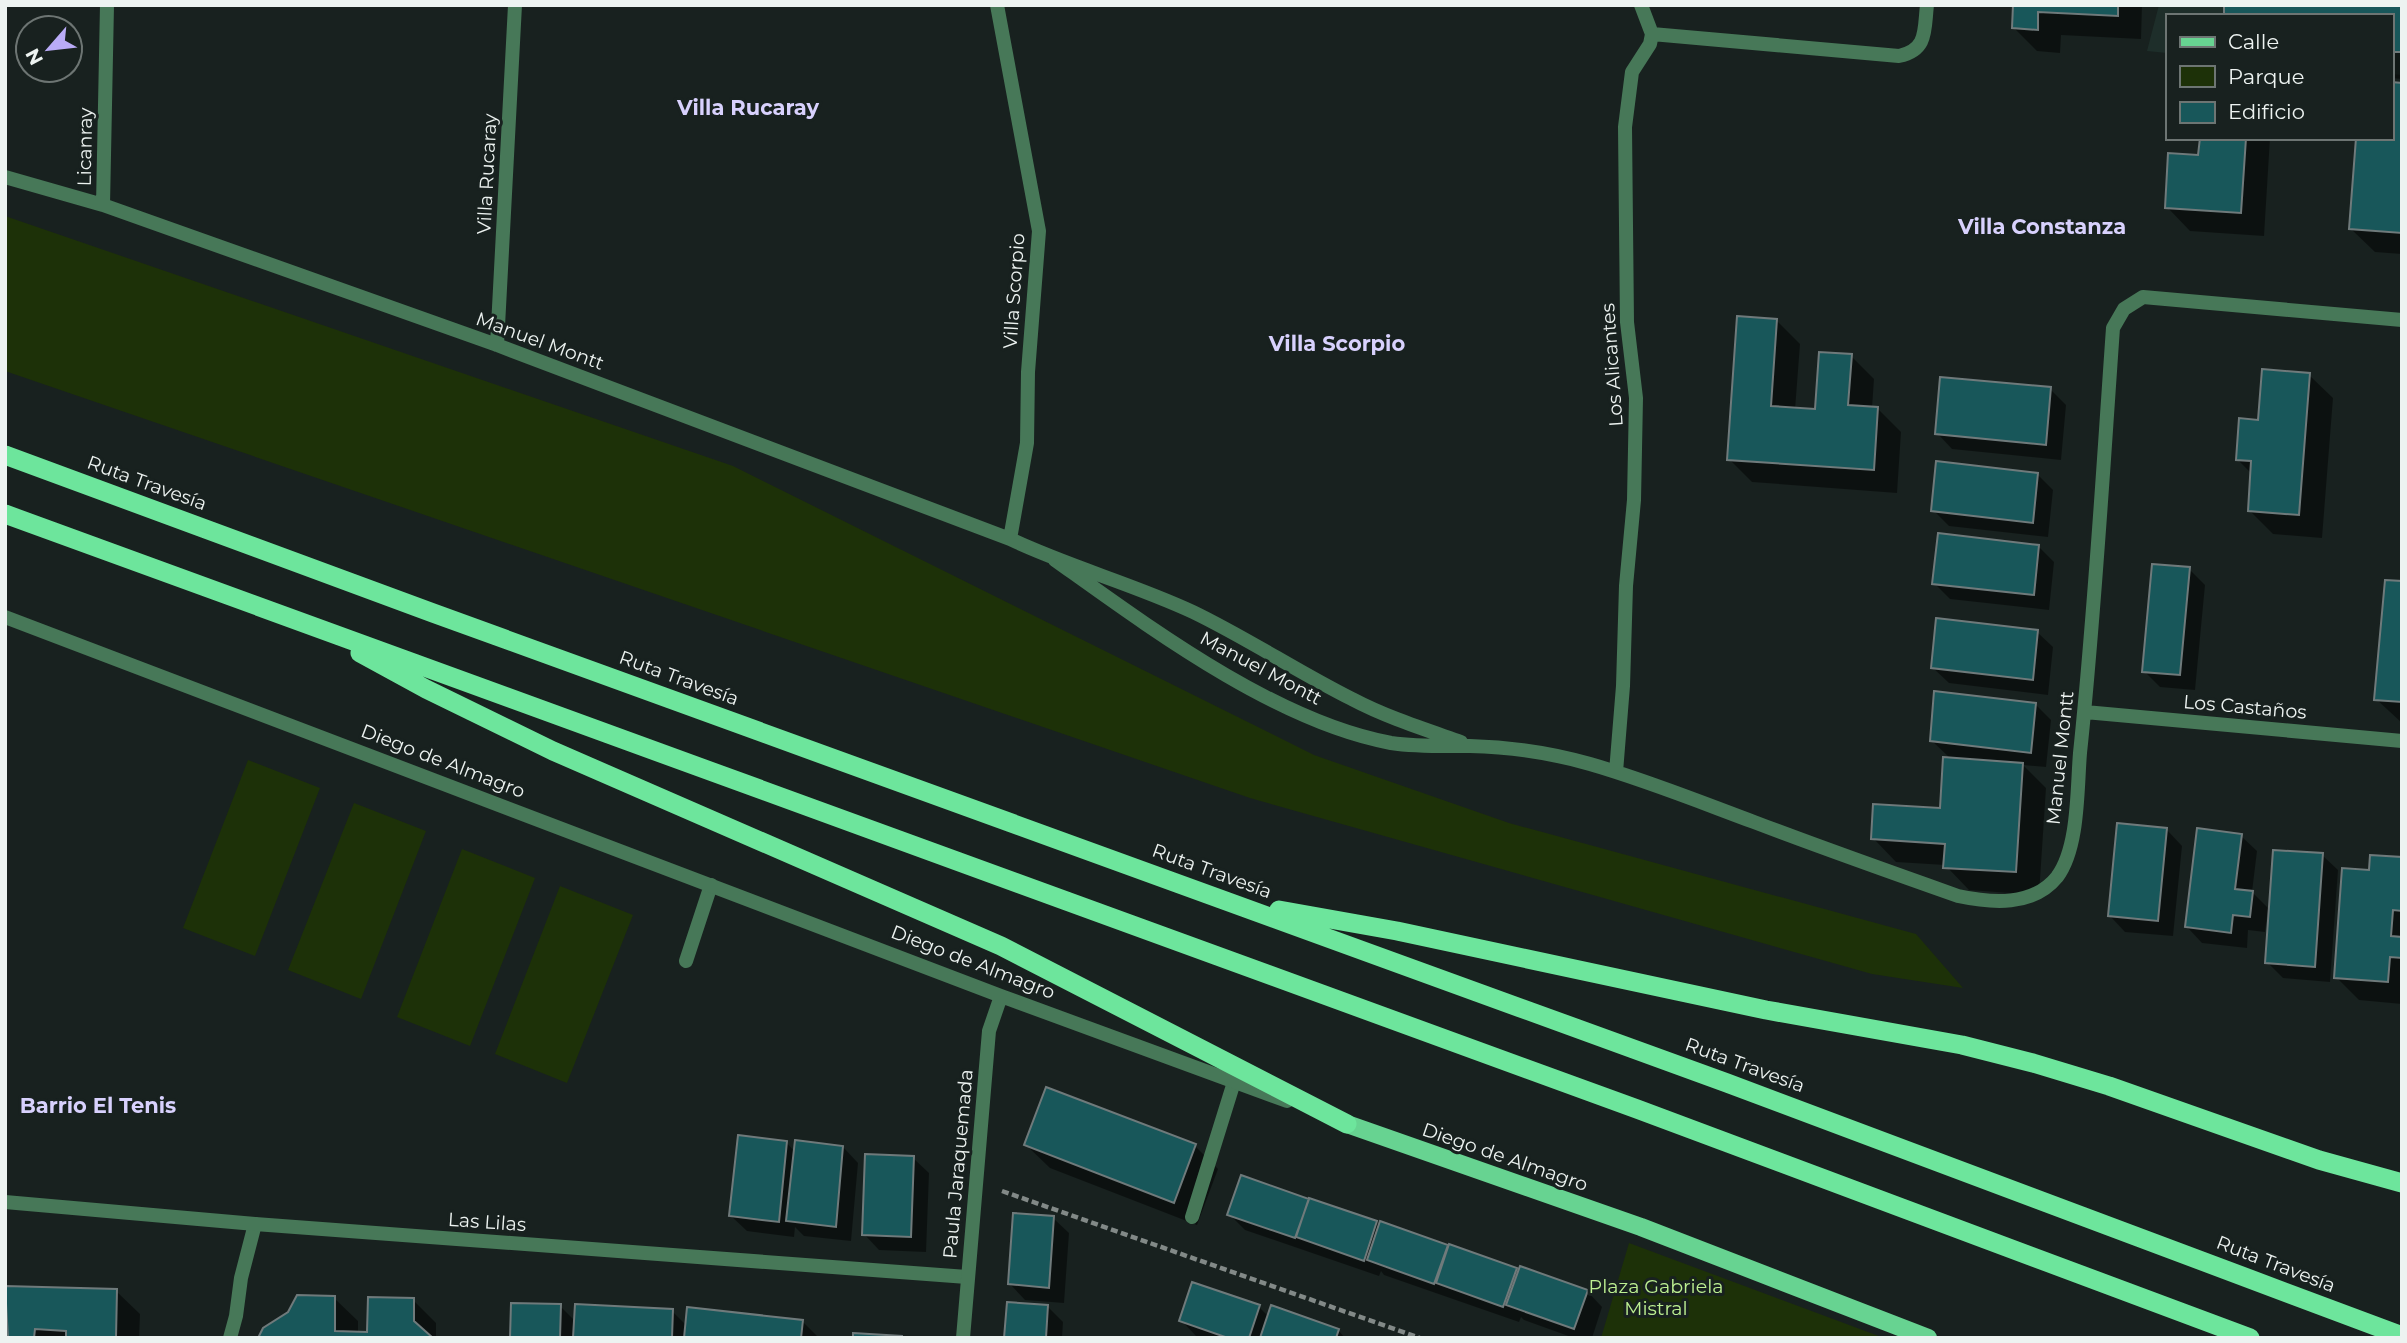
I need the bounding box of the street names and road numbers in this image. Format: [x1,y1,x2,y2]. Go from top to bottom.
street label: Licanray [73,107,97,187]
street label: Villa Rucaray [472,112,502,235]
street label: Villa Scorpio [998,232,1030,350]
street label: Los Alicantes [1596,302,1628,428]
street label: Manuel Montt [473,307,607,375]
street label: Ruta Travesía [84,451,210,515]
street label: Manuel Montt [1196,626,1326,710]
street label: Ruta Travesía [616,646,742,710]
street label: Manuel Montt [2042,690,2079,826]
street label: Los Castaños [2182,690,2308,724]
street label: Diego de Almagro [358,719,528,803]
street label: Ruta Travesía [1149,839,1275,903]
street label: Diego de Almagro [888,920,1058,1004]
street label: Ruta Travesía [1682,1033,1808,1097]
street label: Paula Jaraquemada [938,1068,978,1260]
street label: Diego de Almagro [1419,1118,1591,1196]
street label: Las Lilas [447,1208,527,1236]
street label: Ruta Travesía [2213,1231,2339,1297]

